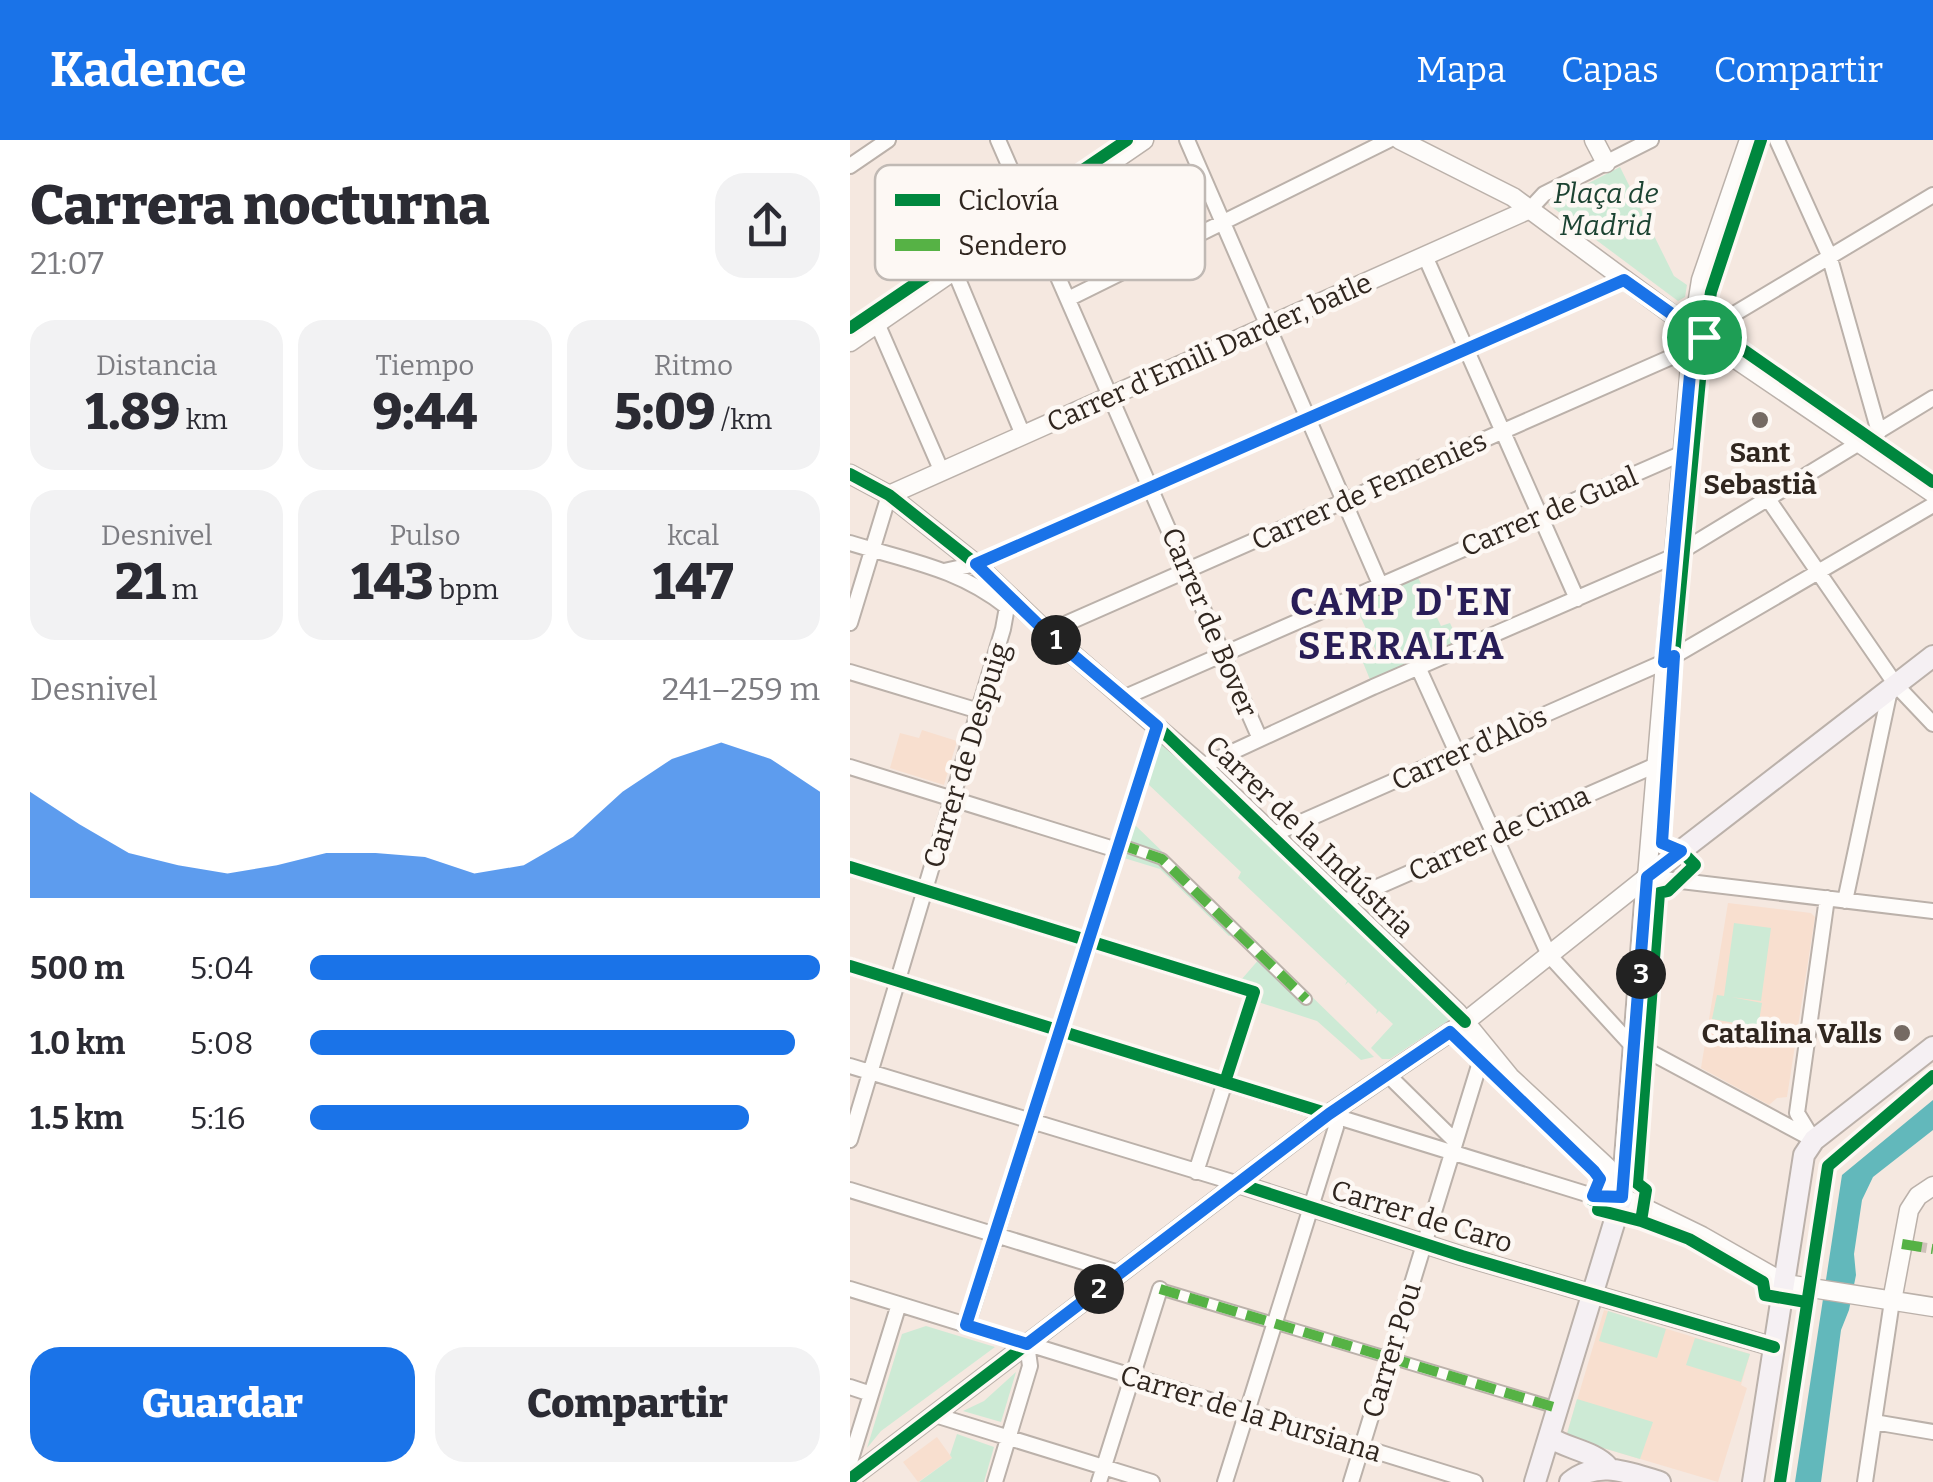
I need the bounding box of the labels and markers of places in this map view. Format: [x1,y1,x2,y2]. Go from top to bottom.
pin [1662,295,1747,380]
marker: Sant Sebastià [1749,409,1771,431]
place label: Sant Sebastià [1703,436,1817,501]
pin: 1 [1031,615,1081,665]
pin: 3 [1616,949,1666,999]
place label: Catalina Valls [1701,1017,1882,1050]
marker: Catalina Valls [1891,1022,1913,1044]
pin: 2 [1074,1264,1124,1314]

